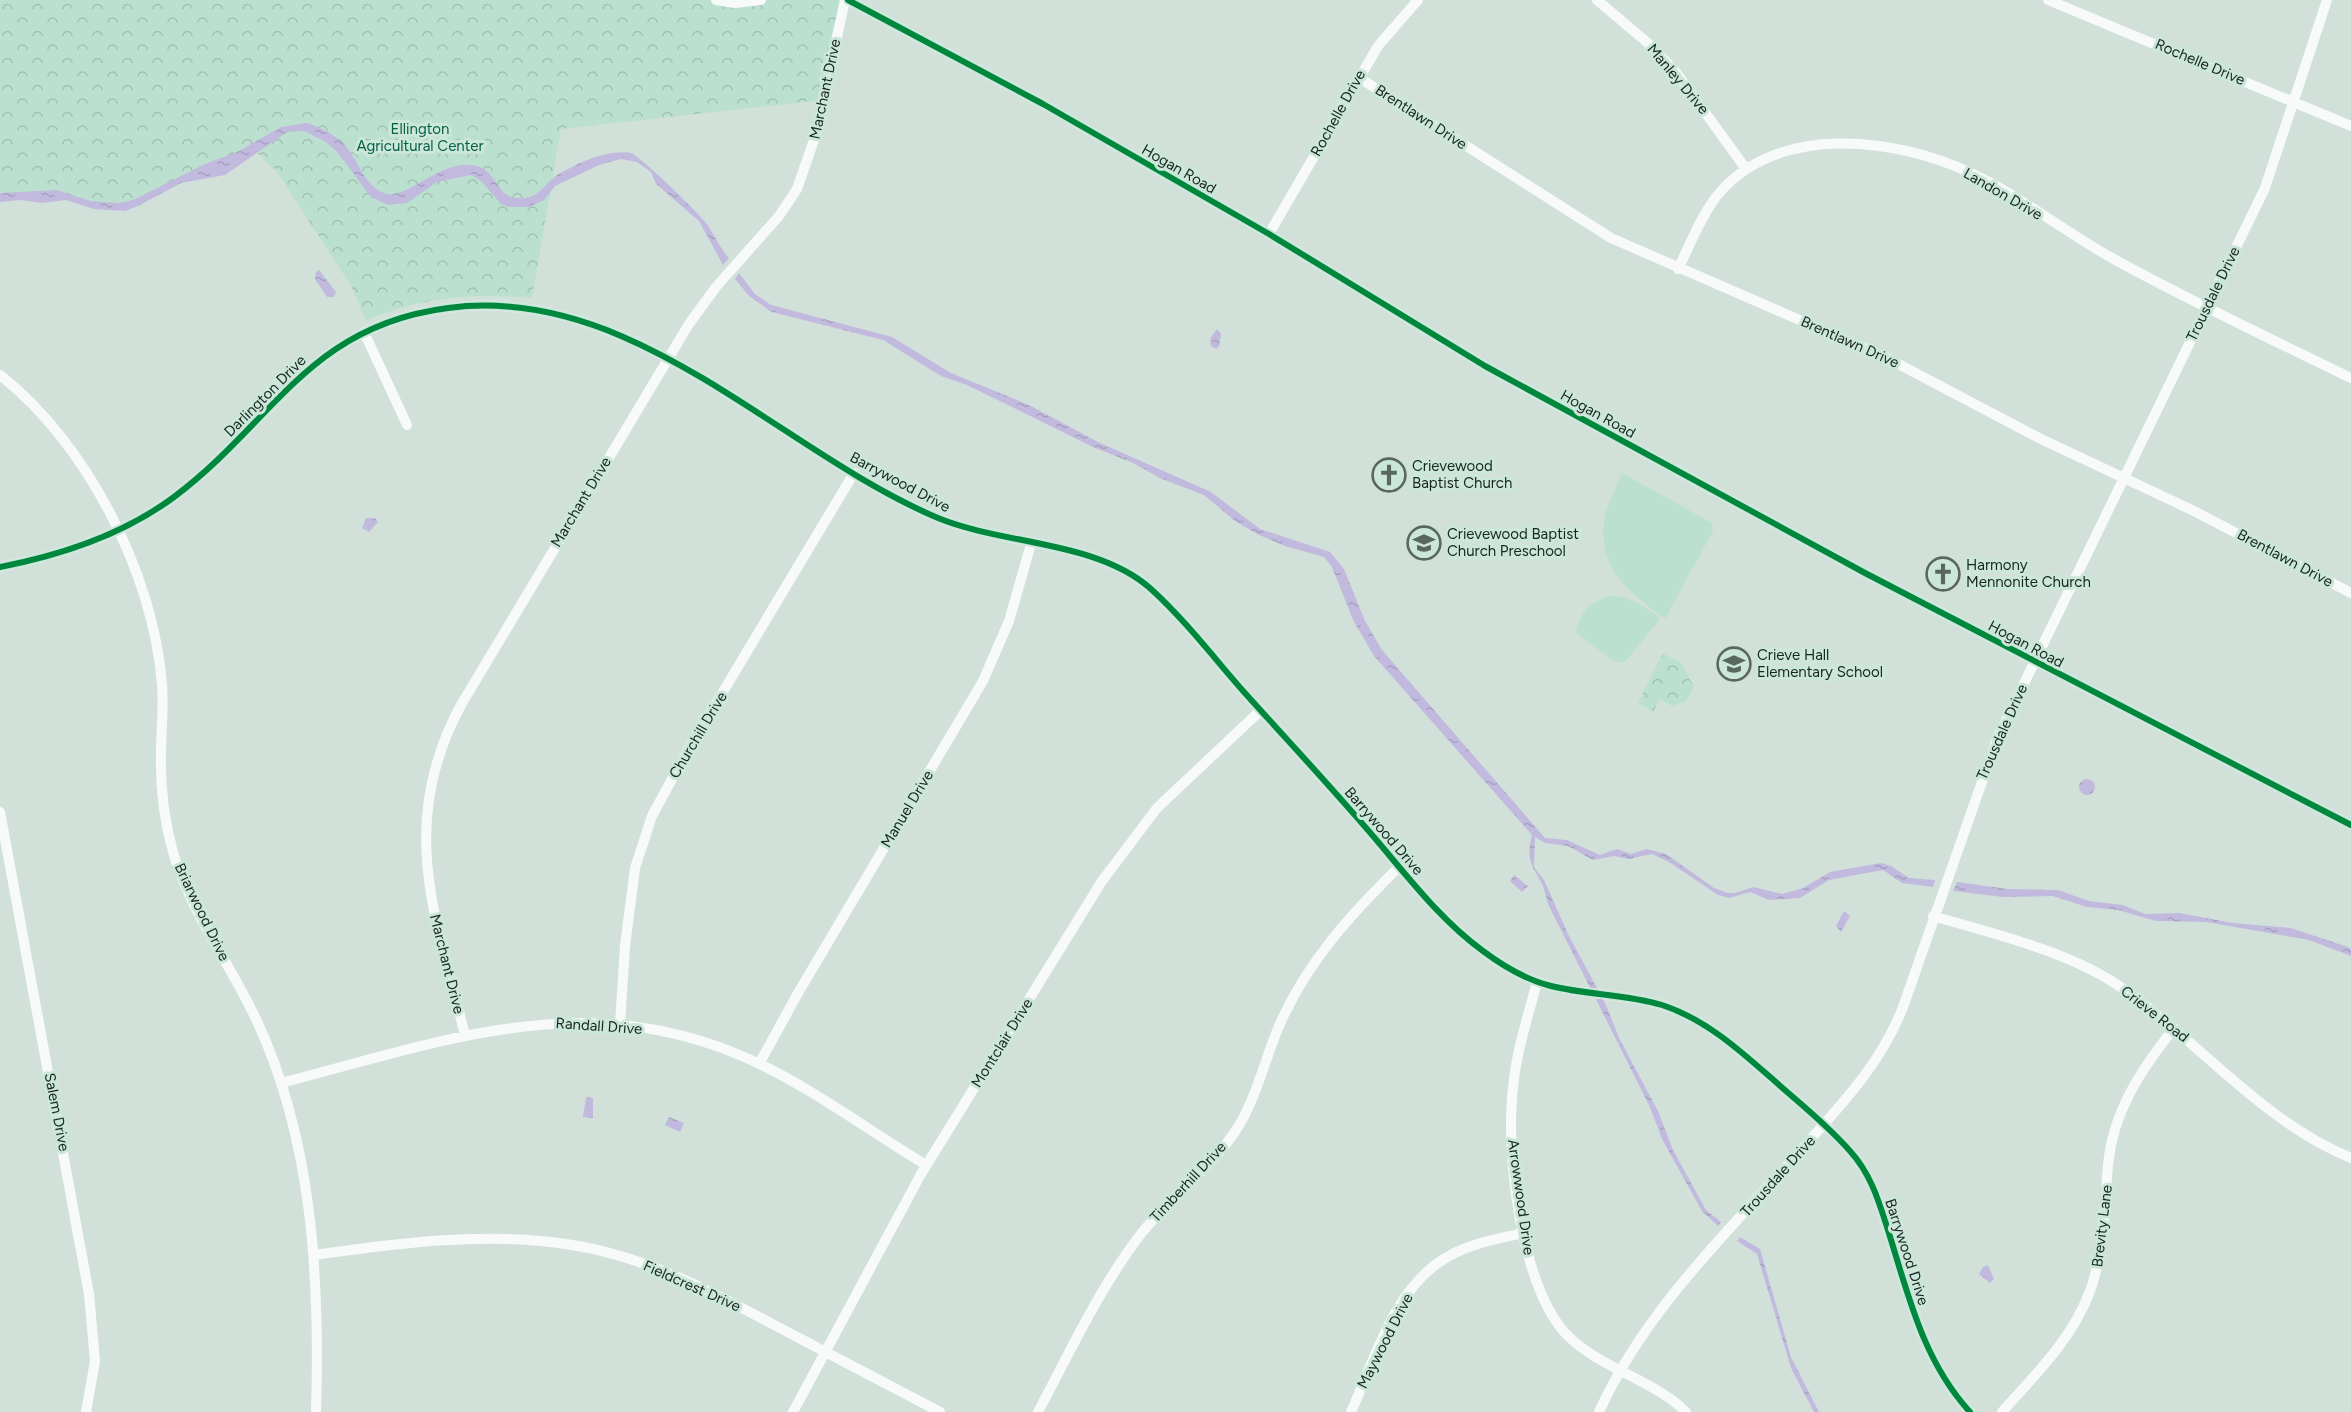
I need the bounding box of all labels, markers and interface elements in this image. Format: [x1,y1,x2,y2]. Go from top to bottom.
street label: Rochelle Drive [2152,35,2248,89]
street label: Marchant Drive [806,37,844,141]
street label: Manley Drive [1643,40,1713,118]
street label: Rochelle Drive [1307,67,1369,159]
street label: Brentlawn Drive [1372,81,1470,153]
park label: Ellington Agricultural Center [356,120,484,155]
street label: Hogan Road [1139,140,1219,198]
street label: Landon Drive [1960,164,2046,224]
street label: Trousdale Drive [2182,244,2244,344]
street label: Brentlawn Drive [1798,312,1902,372]
street label: Darlington Drive [220,351,310,441]
street label: Hogan Road [1557,386,1639,442]
street label: Barrywood Drive [847,448,953,516]
street label: Marchant Drive [547,454,615,550]
church icon: Crievewood Baptist Church [1371,457,1407,493]
place label: Crievewood Baptist Church [1412,457,1512,492]
school or university icon: Crievewood Baptist Church Preschool [1406,525,1442,561]
place label: Crievewood Baptist Church Preschool [1447,525,1579,560]
street label: Brentlawn Drive [2234,525,2336,591]
church icon: Harmony Mennonite Church [1925,556,1961,592]
place label: Harmony Mennonite Church [1966,556,2091,591]
street label: Hogan Road [1985,617,2067,671]
school or university icon: Crieve Hall Elementary School [1716,646,1752,682]
place label: Crieve Hall Elementary School [1757,646,1883,681]
street label: Trousdale Drive [1973,681,2031,783]
street label: Churchill Drive [665,689,731,781]
street label: Manuel Drive [877,767,937,851]
street label: Barrywood Drive [1341,783,1427,879]
street label: Briarwood Drive [171,860,233,964]
street label: Marchant Drive [426,912,468,1016]
street label: Crieve Road [2117,982,2193,1046]
street label: Montclair Drive [967,995,1037,1091]
street label: Randall Drive [555,1014,643,1038]
street label: Salem Drive [41,1071,73,1153]
street label: Trousdale Drive [1737,1132,1819,1220]
street label: Timberhill Drive [1146,1138,1230,1226]
street label: Arrowwood Drive [1504,1138,1538,1256]
street label: Brevity Lane [2088,1184,2116,1268]
street label: Barrywood Drive [1881,1196,1933,1308]
street label: Fieldcrest Drive [641,1257,743,1315]
street label: Maywood Drive [1353,1290,1417,1392]

